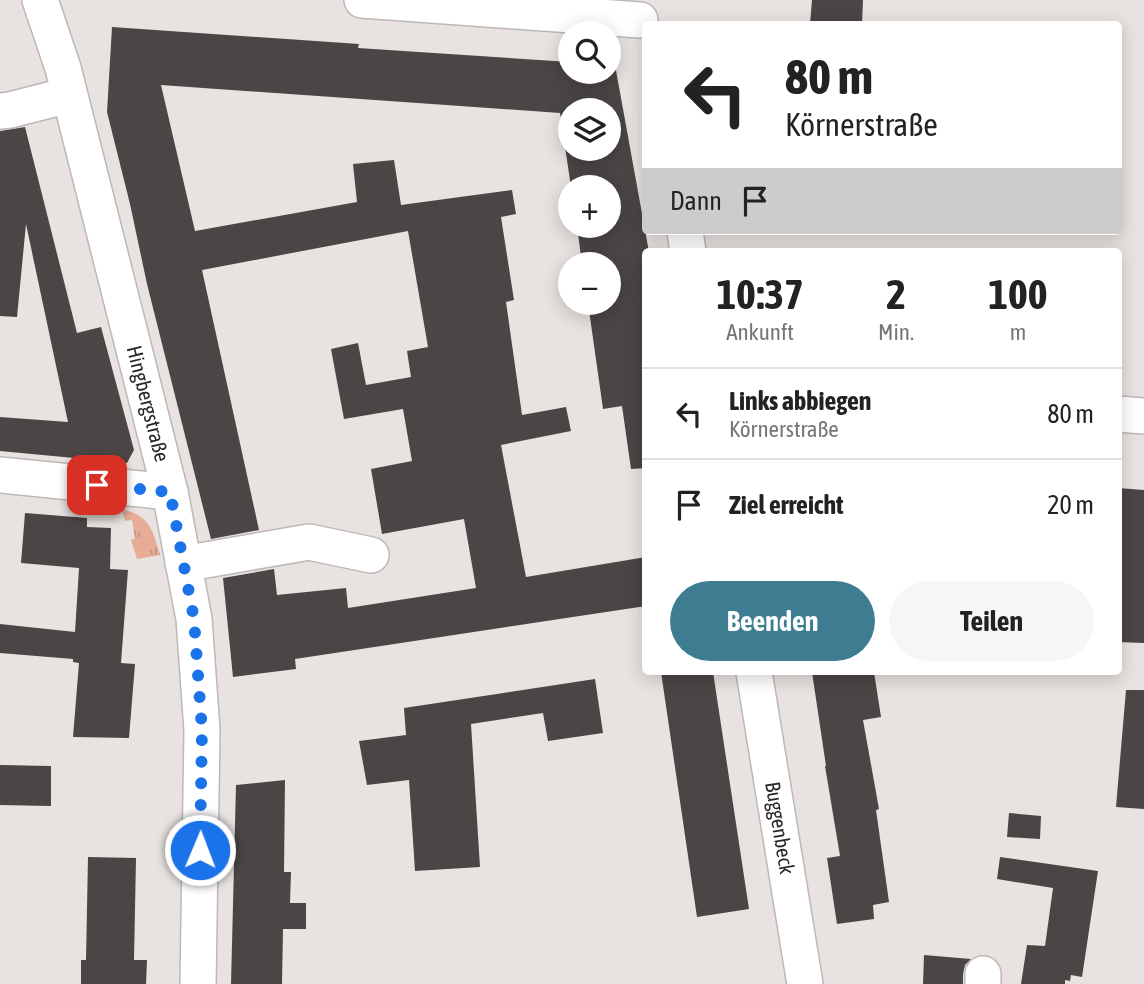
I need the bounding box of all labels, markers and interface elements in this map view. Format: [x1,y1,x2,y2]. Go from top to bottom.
map controls [558,21,621,315]
button: search [558,21,621,84]
text: 80 m [785,48,873,104]
icon: left [670,49,761,140]
button: layers [558,98,621,161]
text: Körnerstraße [785,106,938,143]
button: + [558,175,621,238]
icon: arrive [736,182,774,220]
text: Dann [670,186,722,216]
button: − [558,252,621,315]
text: 10:37 [716,270,804,318]
text: 2 [886,270,906,318]
text: 100 [988,270,1048,318]
text: Ankunft [726,319,794,345]
text: Min. [878,319,914,345]
text: m [1010,319,1026,345]
street label: Hingbergstraße [123,343,175,464]
text: Links abbiegen [729,386,871,416]
icon: left [670,395,708,433]
text: 80 m [1047,399,1094,429]
text: Körnerstraße [729,416,839,442]
pin [67,455,127,515]
icon: arrive [78,466,116,504]
icon: arrive [670,486,708,524]
text: Ziel erreicht [729,490,844,520]
text: 20 m [1047,490,1094,520]
button: Beenden [670,581,875,661]
button: Teilen [889,581,1094,661]
street label: Buggenbeck [761,780,800,876]
position arrow [163,813,237,887]

